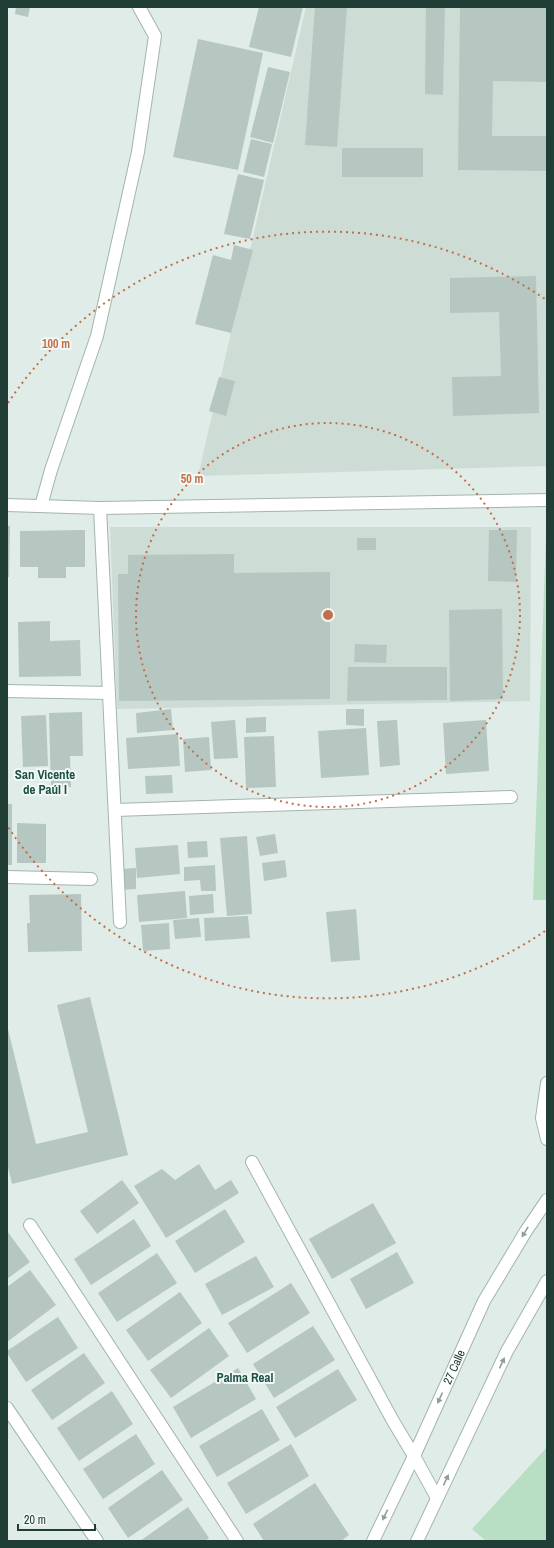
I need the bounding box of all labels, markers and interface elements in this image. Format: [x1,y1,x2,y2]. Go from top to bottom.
text: 100 m [42,336,70,352]
text: 50 m [181,471,203,487]
centre of rings [321,608,335,622]
district label: San Vicente de Paúl I [15,766,75,798]
one-way arrow [521,1227,529,1237]
street label: 27 Calle [439,1347,469,1387]
one-way arrow [499,1357,505,1369]
district label: Palma Real [217,1369,273,1386]
one-way arrow [437,1392,443,1404]
one-way arrow [443,1475,449,1486]
scale bar [18,1506,95,1532]
one-way arrow [382,1510,388,1521]
text: 20 m [24,1512,46,1528]

